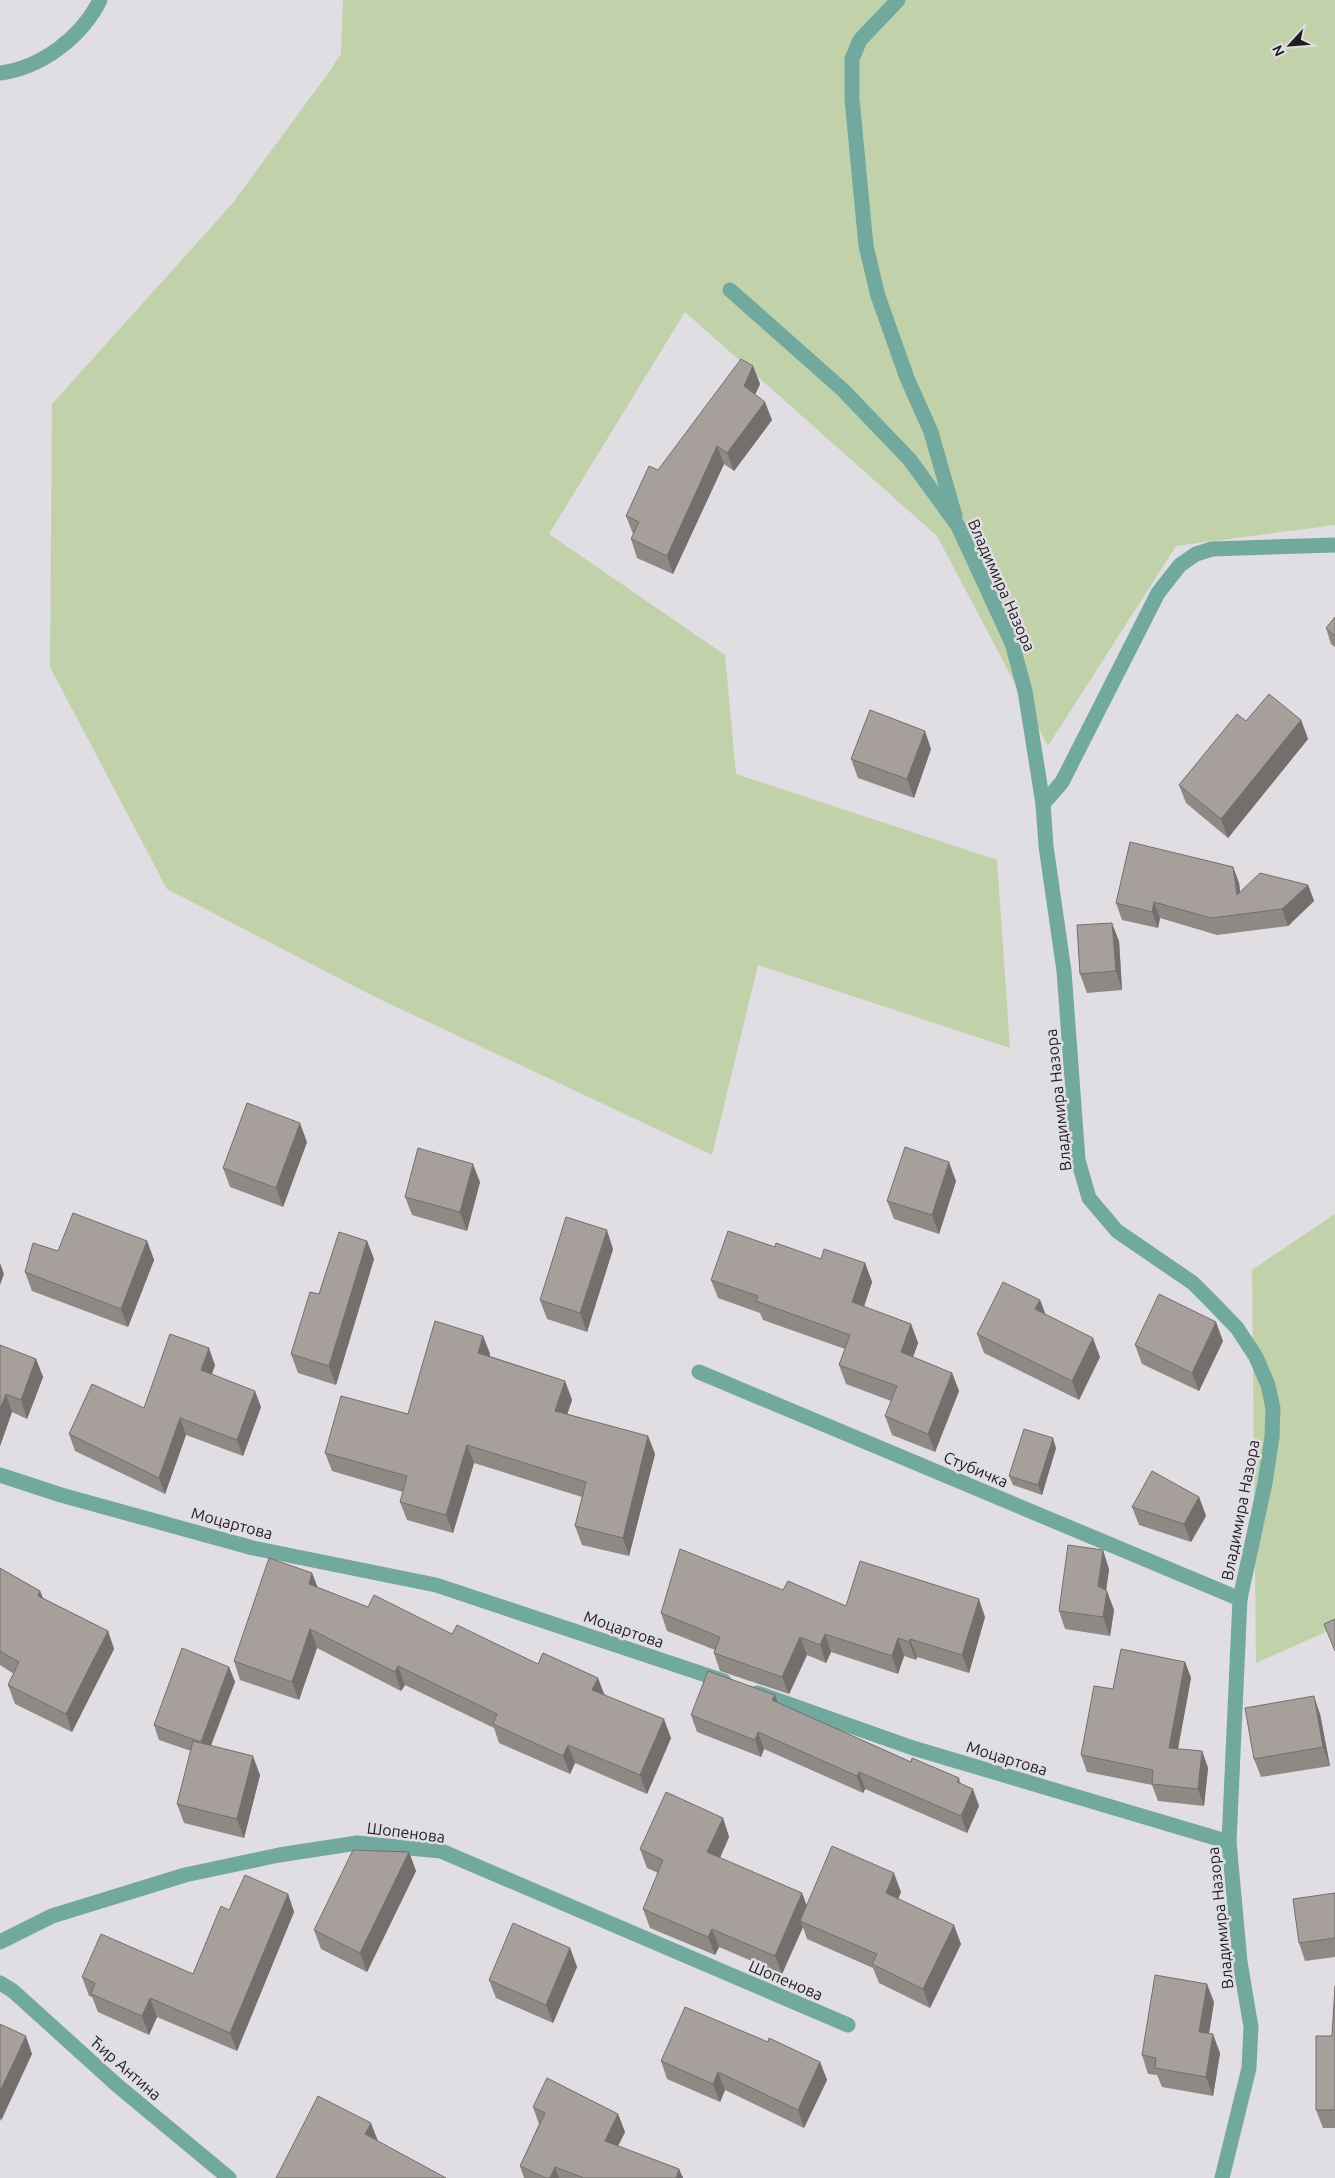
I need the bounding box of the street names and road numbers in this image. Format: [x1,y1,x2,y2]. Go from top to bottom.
street label: Владимира Назора [965,516,1039,654]
street label: Владимира Назора [1042,1028,1074,1172]
street label: Владимира Назора [1218,1438,1262,1582]
street label: Стубичка [941,1447,1011,1491]
street label: Моцартова [189,1503,275,1543]
street label: Моцартова [582,1607,666,1651]
street label: Моцартова [964,1737,1050,1779]
street label: Шопенова [366,1818,446,1846]
street label: Владимира Назора [1204,1846,1236,1990]
street label: Шопенова [746,1956,826,2004]
street label: Ћир Антина [87,2032,165,2104]

